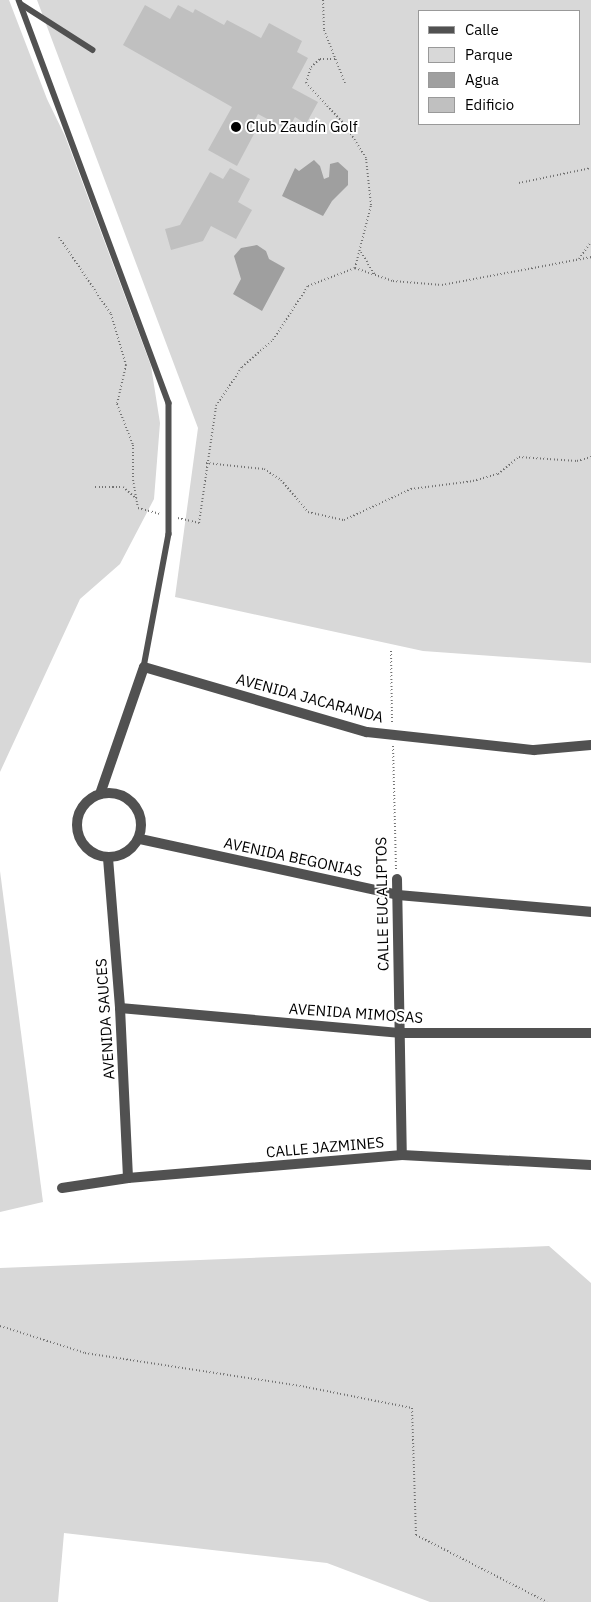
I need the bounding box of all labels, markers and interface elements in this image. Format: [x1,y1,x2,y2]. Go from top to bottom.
legend [418,10,581,125]
text: Calle [465,20,499,39]
text: Parque [465,45,513,64]
text: Agua [465,70,499,89]
text: Edificio [465,95,514,114]
place label: Club Zaudín Golf [246,118,358,136]
marker: Club Zaudín Golf [230,121,242,133]
street label: AVENIDA JACARANDA [234,670,386,726]
street label: AVENIDA BEGONIAS [222,834,364,880]
street label: CALLE EUCALIPTOS [372,837,392,971]
street label: AVENIDA SAUCES [92,958,118,1080]
street label: AVENIDA MIMOSAS [288,999,424,1027]
street label: CALLE JAZMINES [265,1133,385,1161]

